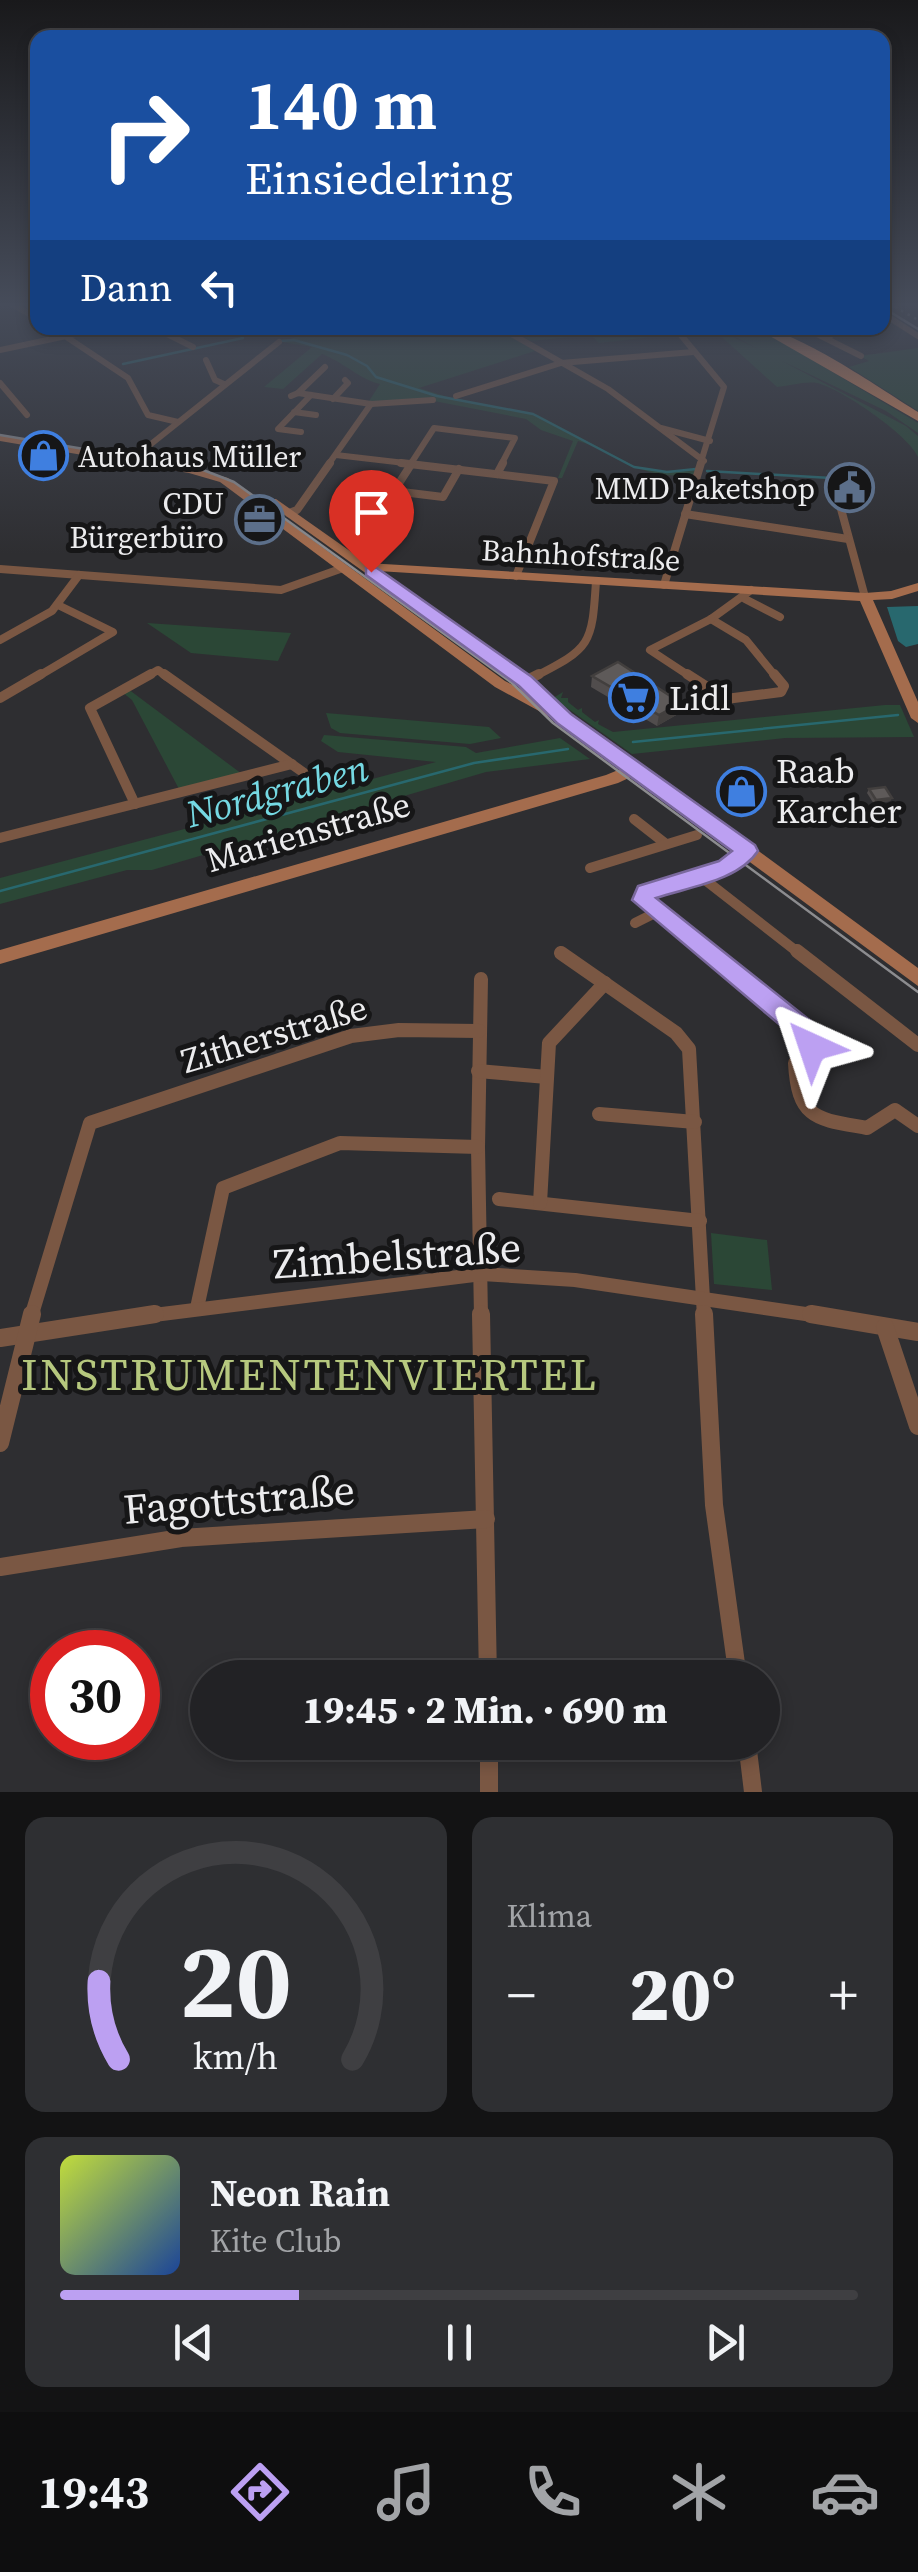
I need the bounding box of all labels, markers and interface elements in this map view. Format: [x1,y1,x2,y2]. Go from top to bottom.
text: 140 m [245,56,437,152]
icon: right [80,70,210,200]
text: Einsiedelring [245,147,513,209]
icon: left [192,260,247,315]
text: Dann [80,262,172,314]
shop icon: Autohaus Müller [17,430,69,482]
place label: Autohaus Müller [78,436,302,477]
public building icon: MMD Paketshop [824,462,876,514]
place label: MMD Paketshop [594,468,815,509]
pin [329,470,414,573]
place label: CDU Bürgerbüro [70,483,224,558]
icon: arrive [344,485,399,540]
office icon: CDU Bürgerbüro [233,494,285,546]
street label: Bahnhofstraße [481,529,681,581]
supermarket icon: Lidl [608,672,660,724]
place label: Lidl [669,674,731,722]
water label: Nordgraben [179,742,374,840]
place label: Raab Karcher [776,747,902,835]
shop icon: Raab Karcher [715,765,767,817]
street label: Marienstraße [200,780,416,884]
street label: Zitherstraße [175,983,373,1085]
position arrow [760,995,864,1099]
street label: Zimbelstraße [271,1217,523,1293]
district label: INSTRUMENTENVIERTEL [21,1343,599,1405]
street label: Fagottstraße [121,1460,357,1538]
speed limit sign: 30 [30,1630,160,1760]
text: 19:45 · 2 Min. · 690 m [302,1684,668,1736]
text: Klima [507,1894,592,1938]
text: 20 [179,1909,292,2052]
text: 20° [629,1942,736,2045]
text: − [507,1957,536,2032]
text: + [829,1957,858,2032]
text: km/h [193,2032,278,2081]
text: Neon Rain [210,2167,390,2219]
text: Kite Club [210,2219,342,2263]
icon: previous [166,2315,221,2370]
icon: pause [432,2315,487,2370]
icon: next [698,2315,753,2370]
icon: directions [225,2457,295,2527]
icon: music [371,2457,441,2527]
icon: phone [518,2457,588,2527]
icon: climate [664,2457,734,2527]
icon: car [810,2457,880,2527]
text: 19:43 [38,2461,149,2523]

